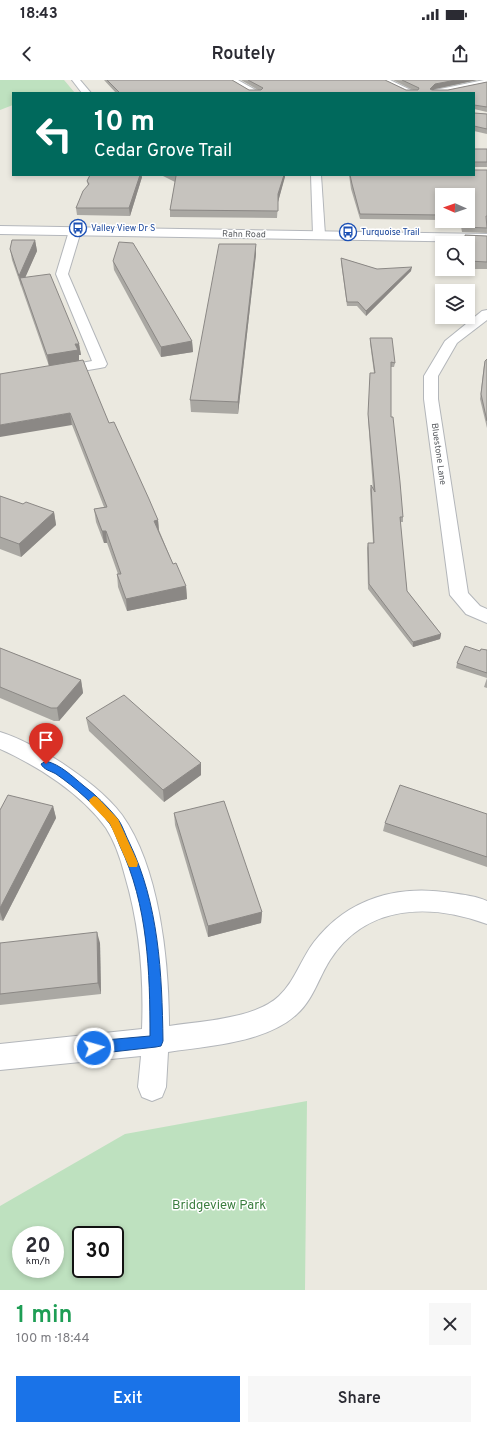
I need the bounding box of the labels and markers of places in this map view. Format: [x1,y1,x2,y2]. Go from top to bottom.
bus stop icon: Valley View Dr S [68,218,88,238]
bus stop icon: Turquoise Trail [338,222,358,242]
place label: Valley View Dr S [91,223,156,234]
place label: Turquoise Trail [361,227,420,238]
pin [29,723,63,764]

